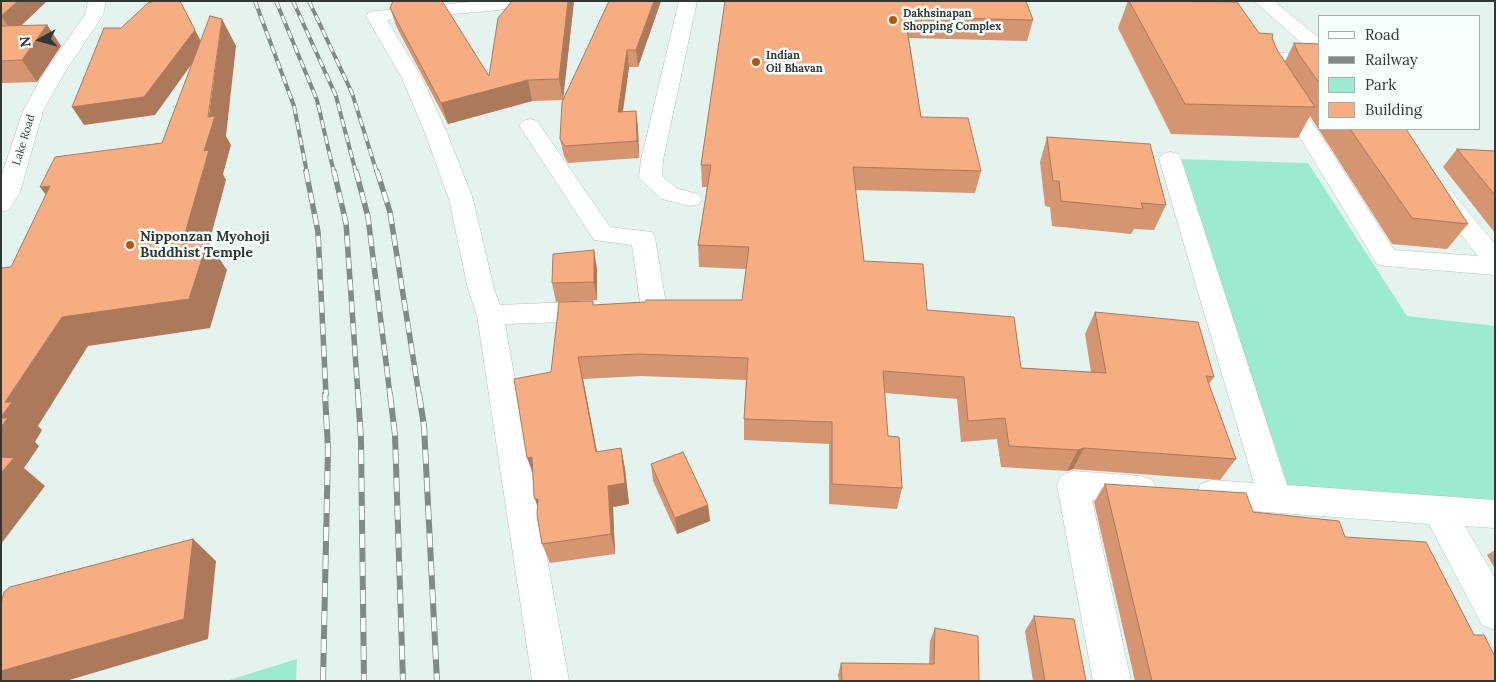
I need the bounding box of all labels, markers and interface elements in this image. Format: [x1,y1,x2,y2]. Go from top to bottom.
place label: Dakhsinapan Shopping Complex [903,7,1001,33]
marker: Dakhsinapan Shopping Complex [887,14,899,26]
north arrow [15,15,65,65]
legend [1318,15,1481,130]
text: Road [1365,25,1400,44]
text: N [16,35,35,48]
place label: Indian Oil Bhavan [766,49,823,75]
text: Railway [1365,50,1418,69]
marker: Indian Oil Bhavan [750,56,762,68]
text: Park [1365,75,1396,94]
text: Building [1365,100,1422,119]
street label: Lake Road [10,113,38,167]
place label: Nipponzan Myohoji Buddhist Temple [140,229,270,262]
marker: Nipponzan Myohoji Buddhist Temple [124,239,136,251]

